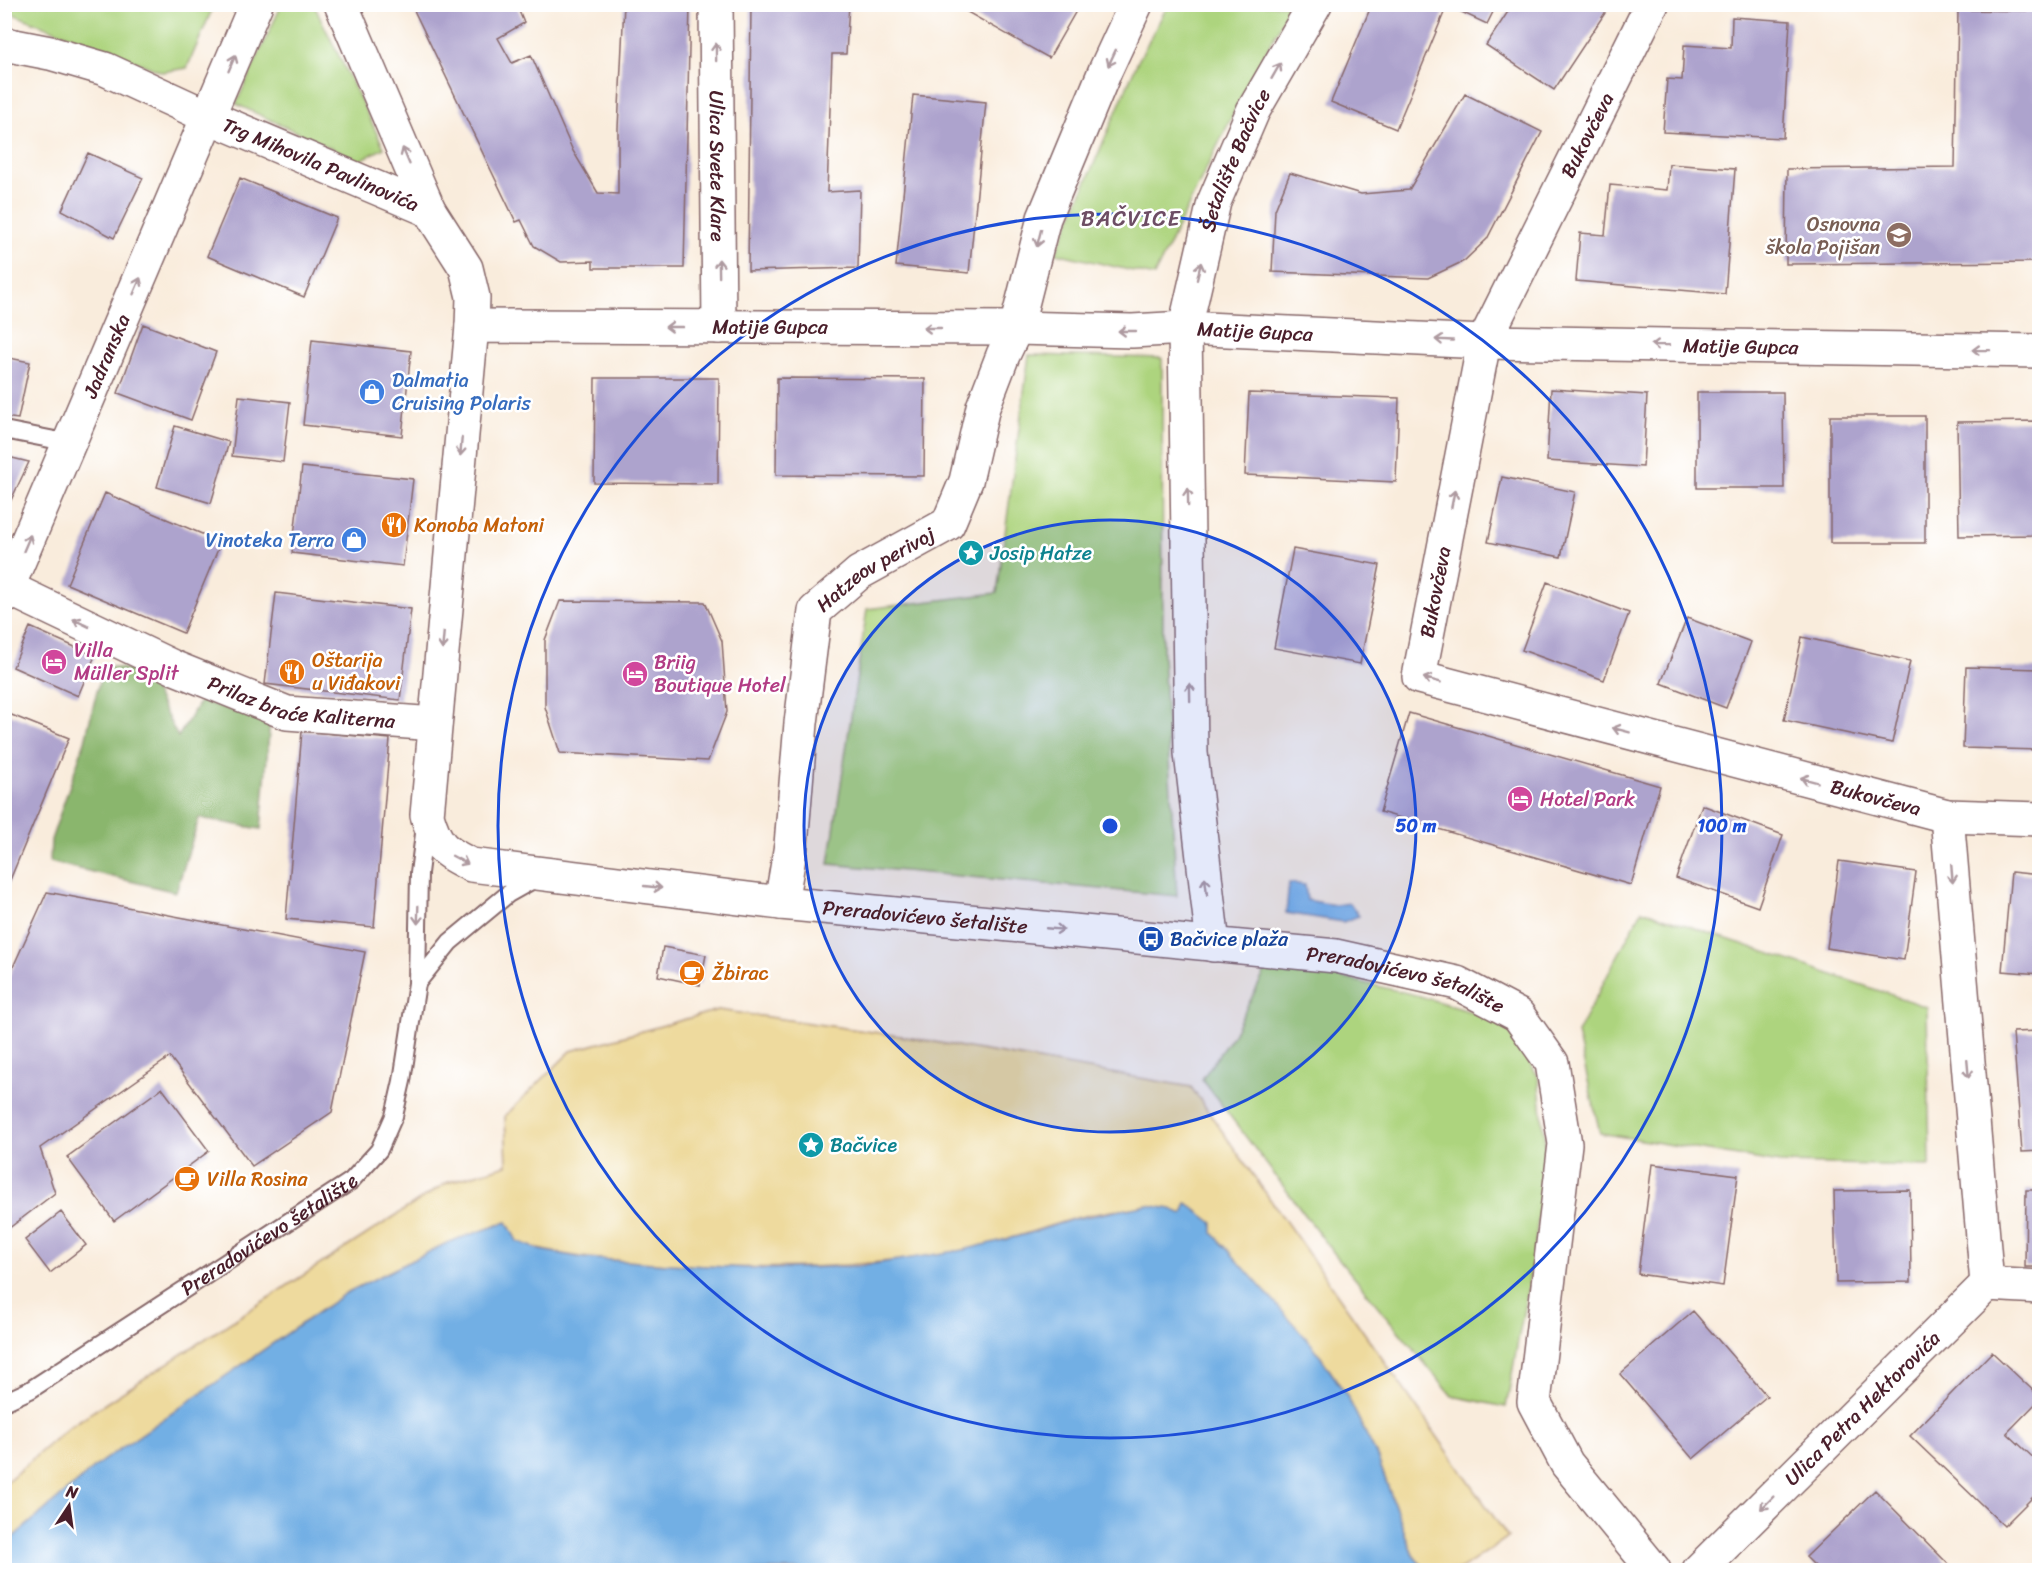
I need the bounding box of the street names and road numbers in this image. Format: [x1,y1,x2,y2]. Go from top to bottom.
street label: Šetalište Bačvice [1191,82,1281,236]
street label: Bukovčeva [1551,86,1624,184]
street label: Ulica Svete Klare [699,90,735,242]
street label: Trg Mihovila Pavlinovića [217,108,424,222]
street label: Jadranska [73,308,140,405]
street label: Matije Gupca [712,310,829,345]
street label: Matije Gupca [1196,312,1315,352]
street label: Matije Gupca [1682,328,1800,365]
street label: Hatzeov perivoj [808,517,942,621]
street label: Bukovčeva [1409,543,1461,641]
street label: Prilaz braće Kaliterna [202,666,397,739]
street label: Bukovčeva [1826,769,1925,826]
street label: Preradovićevo šetalište [821,890,1029,944]
street label: Preradovićevo šetalište [1305,936,1511,1023]
street label: Preradovićevo šetalište [174,1166,368,1306]
street label: Ulica Petra Hektorovića [1776,1322,1949,1494]

